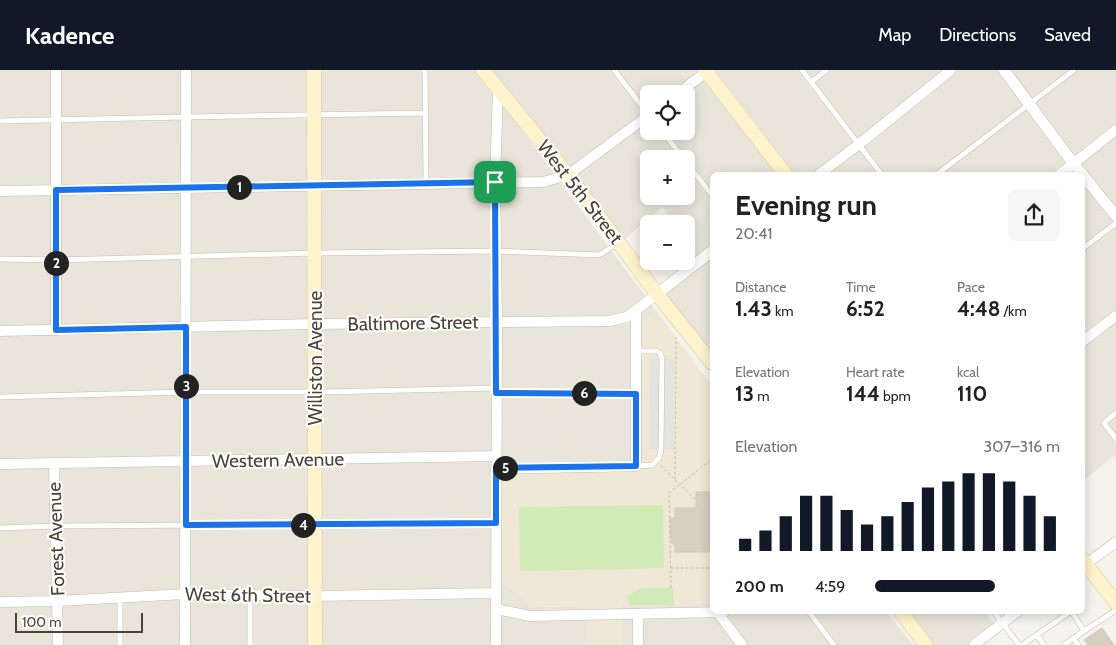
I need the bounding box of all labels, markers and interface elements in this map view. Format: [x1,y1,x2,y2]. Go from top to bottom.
text: Kadence [25,21,114,50]
text: Map [878,24,911,46]
text: Directions [939,24,1016,46]
text: Saved [1044,24,1091,46]
map controls [640,85,695,270]
button: locate [640,85,695,140]
street label: West 5th Street [532,135,628,249]
button: + [640,150,695,205]
pin [474,161,516,203]
icon: arrive [481,168,509,196]
pin: 1 [226,174,252,200]
text: 1 [237,178,242,196]
text: Evening run [735,188,877,222]
button: share [1008,189,1060,241]
button: − [640,215,695,270]
text: 20:41 [735,224,772,243]
pin: 2 [44,250,68,276]
text: 2 [53,254,60,272]
text: Distance [735,278,787,296]
text: Time [846,278,876,296]
text: Pace [957,278,985,296]
street label: Williston Avenue [304,290,327,425]
text: 1.43 [735,296,772,321]
text: 6:52 [846,296,885,321]
text: 4:48 [957,296,1000,321]
text: km [772,302,793,320]
text: /km [1000,302,1027,320]
street label: Baltimore Street [347,310,479,336]
text: Elevation [735,363,790,381]
text: Heart rate [846,363,905,381]
text: kcal [957,363,979,381]
pin: 3 [174,374,198,398]
text: 3 [183,377,190,395]
pin: 6 [572,380,596,406]
text: 13 [735,381,754,406]
text: 144 [846,381,880,406]
text: 110 [957,381,987,406]
text: 6 [581,384,588,402]
text: m [754,387,770,405]
text: bpm [880,387,911,405]
text: Elevation [735,437,798,456]
text: 307–316 m [983,437,1060,456]
street label: Western Avenue [212,447,344,473]
pin: 5 [492,456,518,480]
text: 5 [502,459,509,477]
street label: Forest Avenue [43,481,69,596]
pin: 4 [290,512,316,538]
text: 4 [299,516,308,534]
text: 200 m [735,577,784,596]
text: 4:59 [815,577,845,596]
street label: West 6th Street [185,582,312,608]
scale bar [15,610,142,633]
text: 100 m [22,613,62,631]

